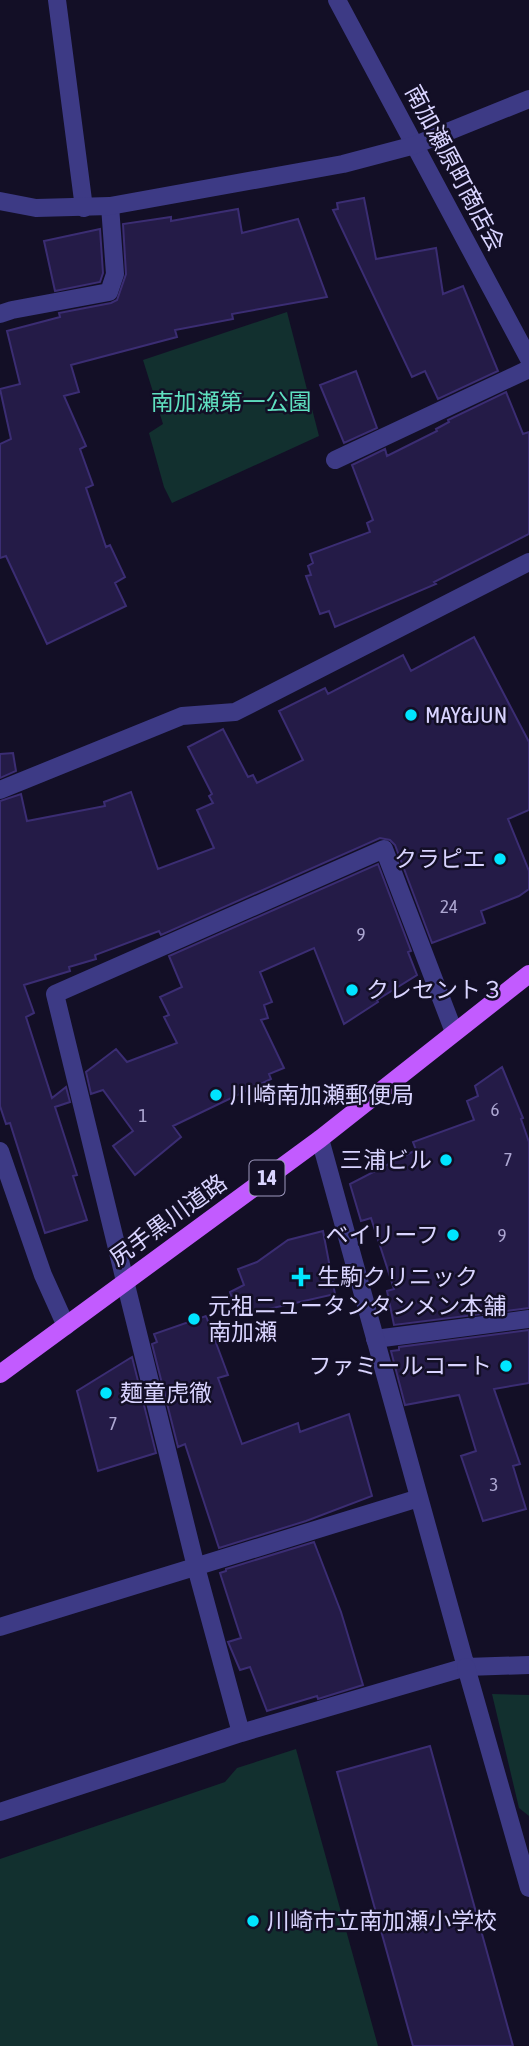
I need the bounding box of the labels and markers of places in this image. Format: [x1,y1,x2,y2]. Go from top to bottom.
place label: MAY&JUN [425,702,507,728]
marker: MAY&JUN [403,707,419,723]
place label: クラピエ [394,846,486,872]
marker: クラピエ [492,851,508,867]
place label: クレセント３ [366,977,504,1003]
marker: クレセント３ [344,982,360,998]
place label: 川崎南加瀬郵便局 [230,1082,414,1108]
marker: 川崎南加瀬郵便局 [208,1087,224,1103]
place label: 三浦ビル [340,1147,432,1173]
marker: 三浦ビル [438,1152,454,1168]
place label: ベイリーフ [325,1222,439,1248]
marker: ベイリーフ [445,1227,461,1243]
place label: 生駒クリニック [317,1264,478,1290]
marker: 生駒クリニック [291,1267,311,1287]
place label: 元祖ニュータンタンメン本舗 南加瀬 [208,1293,506,1345]
marker: 元祖ニュータンタンメン本舗 南加瀬 [186,1311,202,1327]
place label: ファミールコート [308,1353,492,1379]
marker: ファミールコート [498,1358,514,1374]
place label: 麺童虎徹 [120,1380,212,1406]
marker: 麺童虎徹 [98,1385,114,1401]
place label: 川崎市立南加瀬小学校 [267,1908,497,1934]
marker: 川崎市立南加瀬小学校 [245,1913,261,1929]

